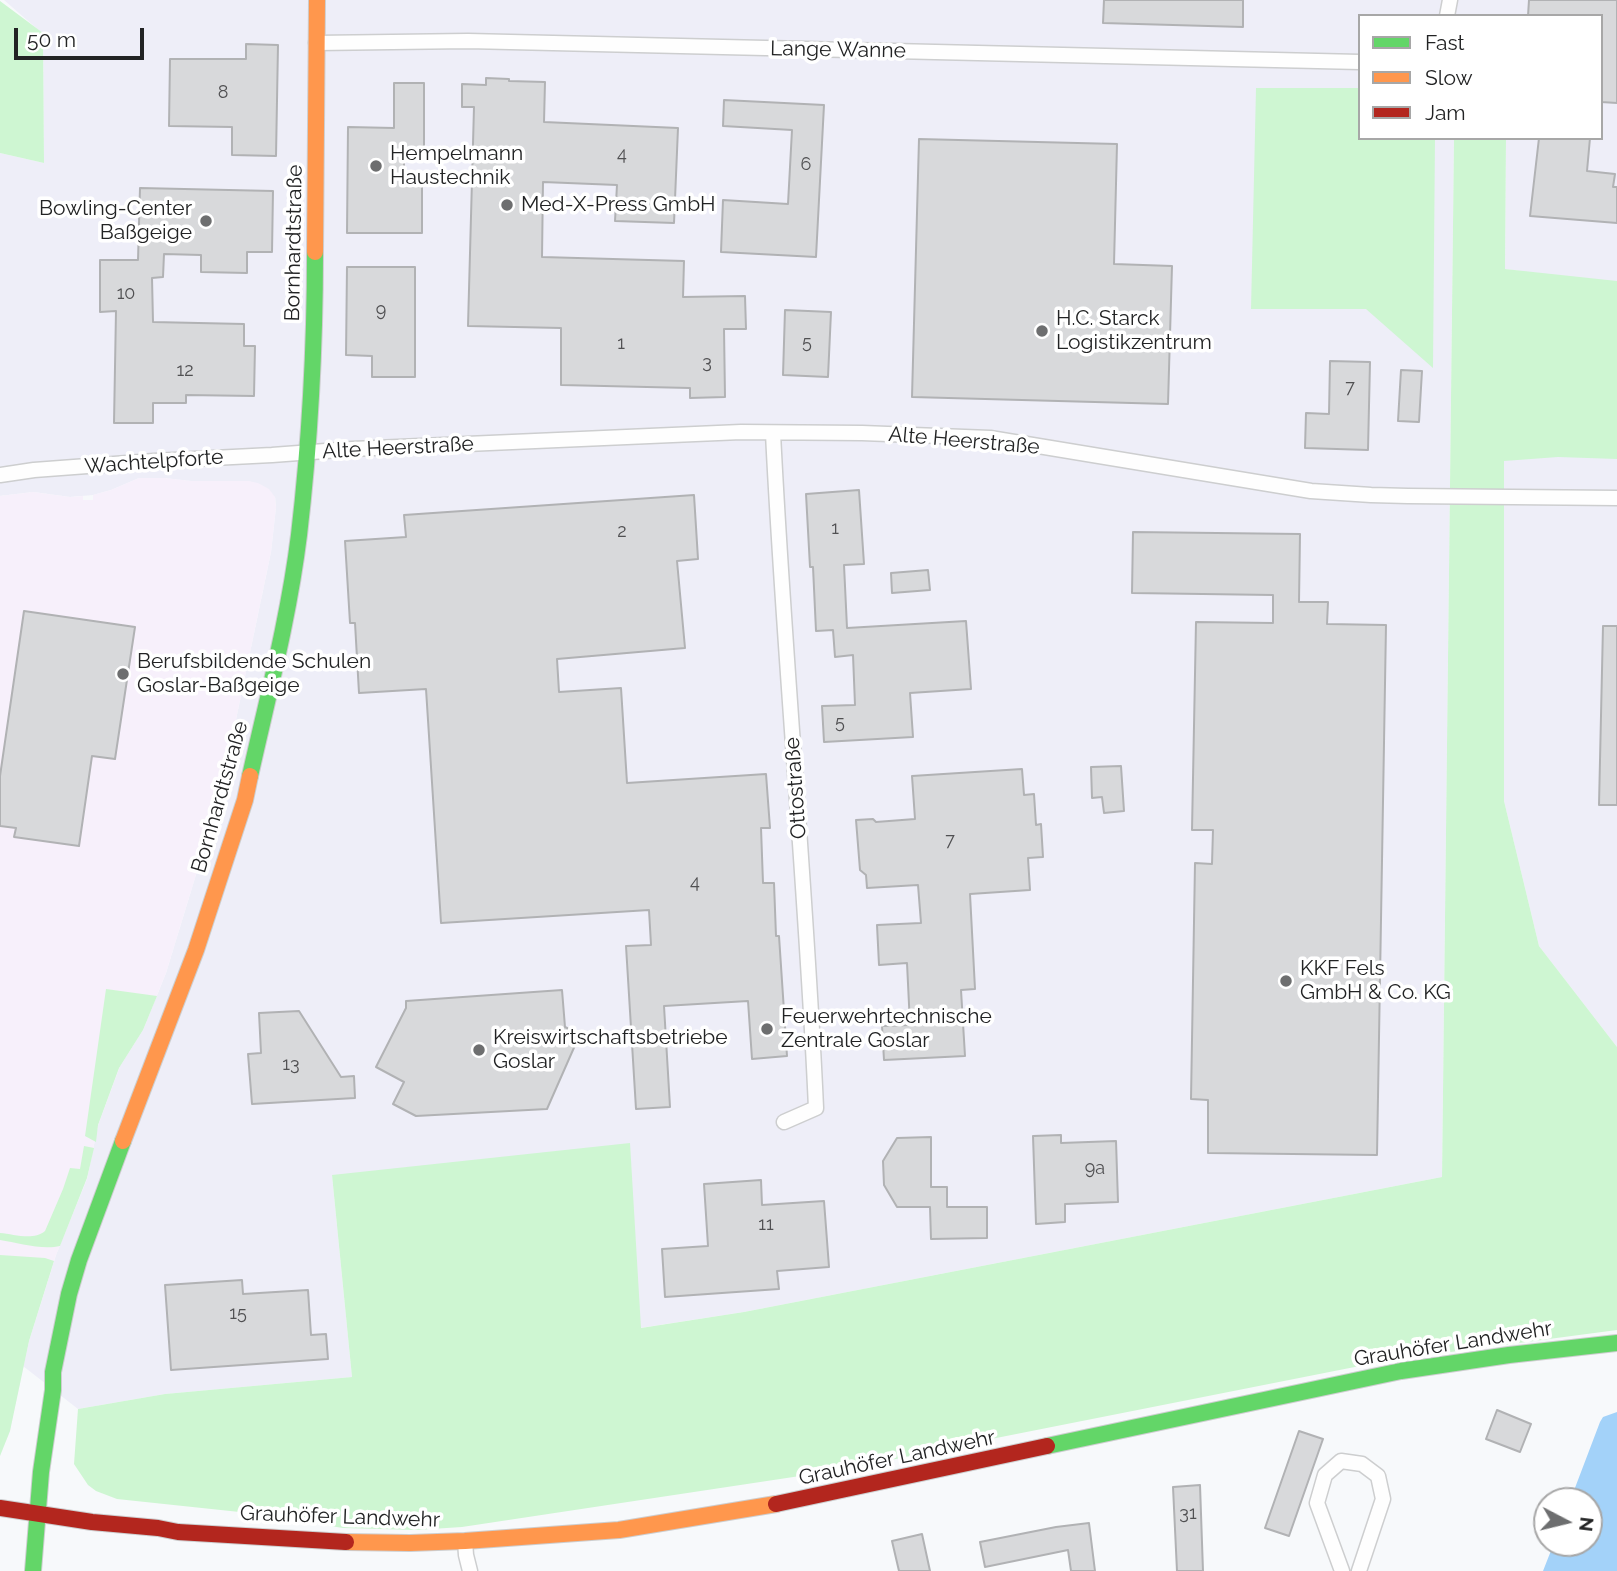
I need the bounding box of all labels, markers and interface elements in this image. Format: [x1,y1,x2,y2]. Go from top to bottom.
scale bar [18,14,147,58]
legend [1358,14,1603,140]
text: 50 m [27,27,76,52]
text: Fast [1425,30,1465,55]
street label: Lange Wanne [770,36,906,64]
text: Slow [1425,65,1473,90]
house number: 8 [218,82,228,104]
text: Jam [1425,100,1466,125]
place label: Hempelmann Haustechnik [390,141,523,191]
house number: 4 [617,144,627,166]
house number: 6 [801,154,811,176]
marker: Hempelmann Haustechnik [368,158,384,174]
street label: Bornhardtstraße [280,164,308,322]
place label: Med-X-Press GmbH [521,192,715,218]
place label: Bowling-Center Baßgeige [39,196,192,246]
marker: Med-X-Press GmbH [499,197,515,213]
marker: Bowling-Center Baßgeige [198,213,214,229]
house number: 10 [117,283,135,305]
house number: 9 [376,300,386,322]
place label: H.C. Starck Logistikzentrum [1056,306,1212,356]
marker: H.C. Starck Logistikzentrum [1034,323,1050,339]
house number: 5 [802,332,812,354]
house number: 1 [617,333,625,355]
house number: 3 [702,352,712,374]
house number: 12 [176,360,194,382]
house number: 7 [1345,377,1355,399]
street label: Alte Heerstraße [887,422,1041,460]
street label: Alte Heerstraße [322,431,474,465]
street label: Wachtelpforte [84,445,224,479]
house number: 1 [831,518,839,540]
house number: 2 [617,521,627,543]
place label: Berufsbildende Schulen Goslar-Baßgeige [137,649,371,699]
marker: Berufsbildende Schulen Goslar-Baßgeige [115,666,131,682]
house number: 5 [835,712,845,734]
street label: Bornhardtstraße [186,718,254,876]
street label: Ottostraße [780,736,812,840]
house number: 7 [945,830,955,852]
house number: 4 [690,872,700,894]
place label: KKF Fels GmbH & Co. KG [1300,956,1451,1006]
marker: KKF Fels GmbH & Co. KG [1278,973,1294,989]
place label: Feuerwehrtechnische Zentrale Goslar [781,1004,992,1054]
marker: Feuerwehrtechnische Zentrale Goslar [759,1021,775,1037]
place label: Kreiswirtschaftsbetriebe Goslar [493,1025,728,1075]
marker: Kreiswirtschaftsbetriebe Goslar [471,1042,487,1058]
house number: 13 [282,1054,300,1076]
house number: 9a [1085,1158,1105,1180]
house number: 11 [758,1214,774,1236]
house number: 15 [229,1303,247,1325]
street label: Grauhöfer Landwehr [1352,1316,1554,1372]
street label: Grauhöfer Landwehr [797,1425,997,1491]
north arrow [1533,1487,1603,1557]
street label: Grauhöfer Landwehr [240,1501,440,1533]
house number: 31 [1179,1503,1197,1525]
text: N [1575,1516,1599,1533]

